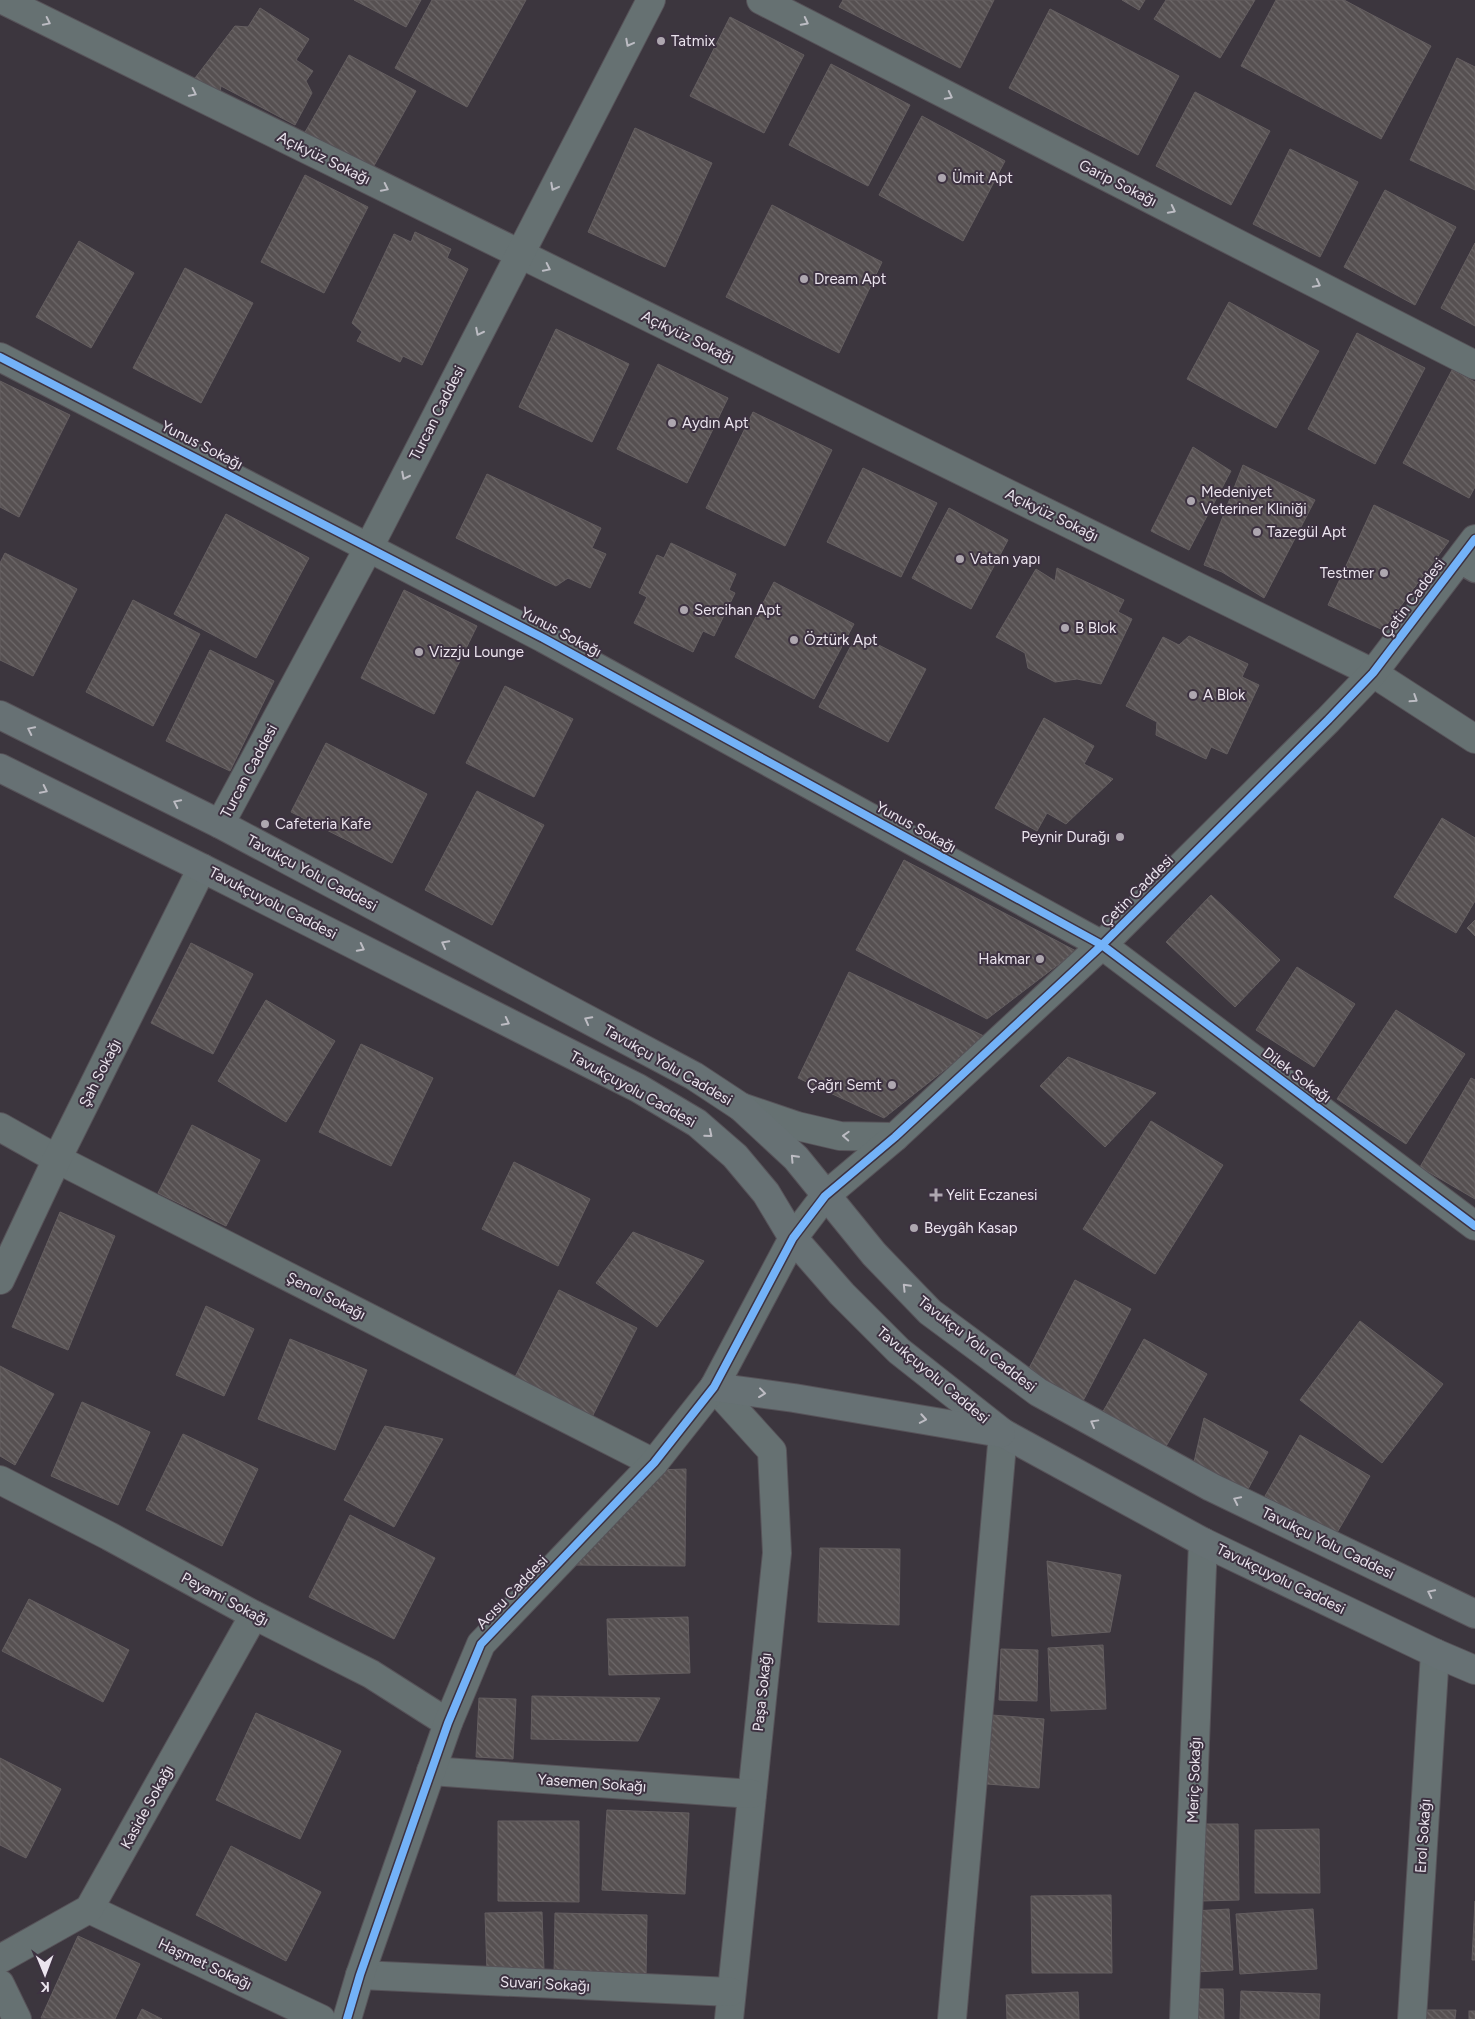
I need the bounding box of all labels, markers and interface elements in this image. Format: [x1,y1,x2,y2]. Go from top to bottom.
one-way arrow [42,15,51,26]
one-way arrow [800,16,809,26]
place label: Tatmix [671,32,715,50]
marker: Tatmix [655,35,667,47]
one-way arrow [625,38,635,47]
one-way arrow [187,87,196,97]
one-way arrow [944,90,953,100]
street label: Açıkyüz Sokağı [275,128,373,188]
street label: Garip Sokağı [1076,156,1160,210]
place label: Ümit Apt [952,169,1013,187]
marker: Ümit Apt [936,172,948,184]
one-way arrow [380,182,389,192]
one-way arrow [550,182,560,191]
one-way arrow [1167,204,1176,214]
one-way arrow [542,262,551,272]
place label: Dream Apt [814,270,887,288]
marker: Dream Apt [798,273,810,285]
one-way arrow [1311,278,1320,288]
street label: Açıkyüz Sokağı [639,307,737,367]
one-way arrow [475,326,485,335]
street label: Turcan Caddesi [405,363,469,463]
place label: Aydın Apt [682,414,749,432]
street label: Yunus Sokağı [158,417,246,473]
marker: Aydın Apt [666,417,678,429]
one-way arrow [401,471,411,480]
place label: Medeniyet Veteriner Kliniği [1201,483,1307,518]
street label: Açıkyüz Sokağı [1003,485,1101,545]
marker: Medeniyet Veteriner Kliniği [1185,495,1197,507]
place label: Tazegül Apt [1267,523,1347,541]
marker: Tazegül Apt [1251,526,1263,538]
place label: Vatan yapı [970,550,1041,568]
marker: Vatan yapı [954,553,966,565]
street label: Çetin Caddesi [1377,555,1449,641]
place label: Testmer [1320,564,1374,582]
marker: Testmer [1378,567,1390,579]
place label: Sercihan Apt [694,601,781,619]
street label: Yunus Sokağı [517,603,605,661]
marker: Sercihan Apt [678,604,690,616]
place label: B Blok [1075,619,1117,637]
marker: B Blok [1059,622,1071,634]
place label: Öztürk Apt [804,631,878,649]
marker: Öztürk Apt [788,634,800,646]
place label: Vizzju Lounge [429,643,524,661]
marker: Vizzju Lounge [413,646,425,658]
place label: A Blok [1203,686,1246,704]
marker: A Blok [1187,689,1199,701]
one-way arrow [1409,693,1418,703]
street label: Turcan Caddesi [217,721,281,821]
one-way arrow [27,726,36,737]
one-way arrow [39,784,48,794]
street label: Yunus Sokağı [873,797,959,857]
one-way arrow [173,799,182,809]
place label: Cafeteria Kafe [275,815,371,833]
marker: Cafeteria Kafe [259,818,271,830]
place label: Peynir Durağı [1021,828,1110,846]
street label: Tavukçu Yolu Caddesi [244,831,380,915]
marker: Peynir Durağı [1114,831,1126,843]
street label: Çetin Caddesi [1097,851,1177,931]
street label: Tavukçuyolu Caddesi [206,863,340,943]
one-way arrow [441,940,450,950]
one-way arrow [356,942,365,952]
place label: Hakmar [978,950,1030,968]
marker: Hakmar [1034,953,1046,965]
one-way arrow [501,1016,510,1026]
one-way arrow [585,1016,594,1026]
street label: Tavukçu Yolu Caddesi [601,1021,735,1109]
street label: Şah Sokağı [75,1036,125,1110]
street label: Dilek Sokağı [1259,1043,1335,1107]
street label: Tavukçuyolu Caddesi [567,1047,699,1131]
place label: Çağrı Semt [807,1076,882,1094]
marker: Çağrı Semt [886,1079,898,1091]
one-way arrow [704,1128,713,1137]
one-way arrow [842,1130,850,1141]
one-way arrow [791,1155,800,1164]
place label: Yelit Eczanesi [946,1186,1038,1204]
marker: Yelit Eczanesi [930,1189,942,1201]
place label: Beygâh Kasap [924,1219,1018,1237]
marker: Beygâh Kasap [908,1222,920,1234]
street label: Şenol Sokağı [283,1268,369,1324]
one-way arrow [903,1284,912,1293]
street label: Tavukçu Yolu Caddesi [914,1292,1040,1396]
street label: Tavukçuyolu Caddesi [873,1323,993,1427]
one-way arrow [758,1388,766,1398]
one-way arrow [918,1414,927,1424]
one-way arrow [1090,1419,1099,1429]
one-way arrow [1233,1496,1242,1506]
street label: Tavukçu Yolu Caddesi [1259,1503,1397,1583]
street label: Tavukçuyolu Caddesi [1214,1540,1348,1618]
street label: Acısu Caddesi [472,1551,552,1633]
street label: Peyami Sokağı [178,1568,272,1630]
one-way arrow [1427,1589,1436,1599]
street label: Paşa Sokağı [749,1651,775,1733]
street label: Meriç Sokağı [1184,1737,1204,1823]
street label: Kaside Sokağı [117,1762,177,1852]
street label: Yasemen Sokağı [537,1770,647,1796]
street label: Erol Sokağı [1411,1798,1435,1874]
street label: Haşmet Sokağı [155,1934,255,1994]
north arrow [20,1949,70,1999]
street label: Suvari Sokağı [500,1973,590,1995]
text: K [40,1978,50,1995]

